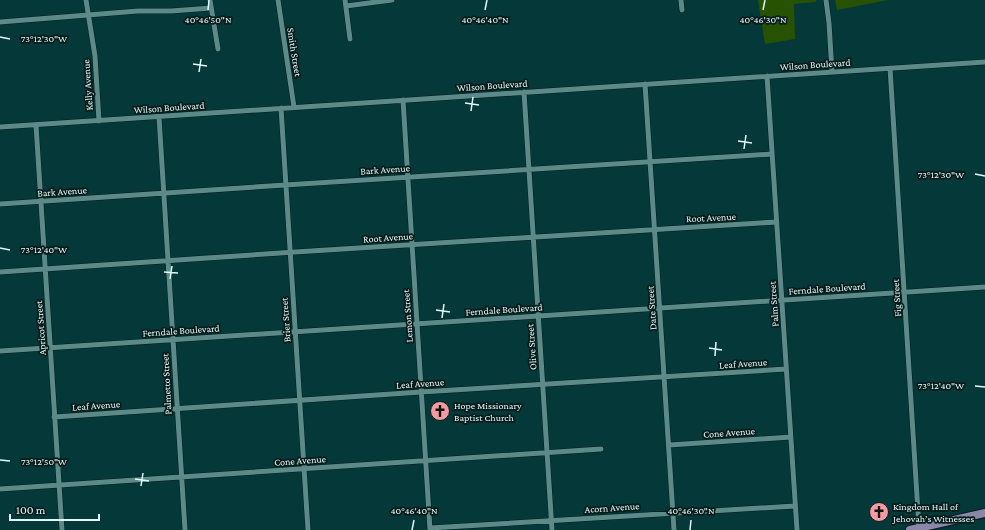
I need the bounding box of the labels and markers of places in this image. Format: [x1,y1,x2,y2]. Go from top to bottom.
church icon: Hope Missionary Baptist Church [429,400,451,422]
place label: Hope Missionary Baptist Church [454,400,522,423]
church icon: Kingdom Hall of Jehovah’s Witnesses [868,501,890,523]
place label: Kingdom Hall of Jehovah’s Witnesses [892,501,974,524]

